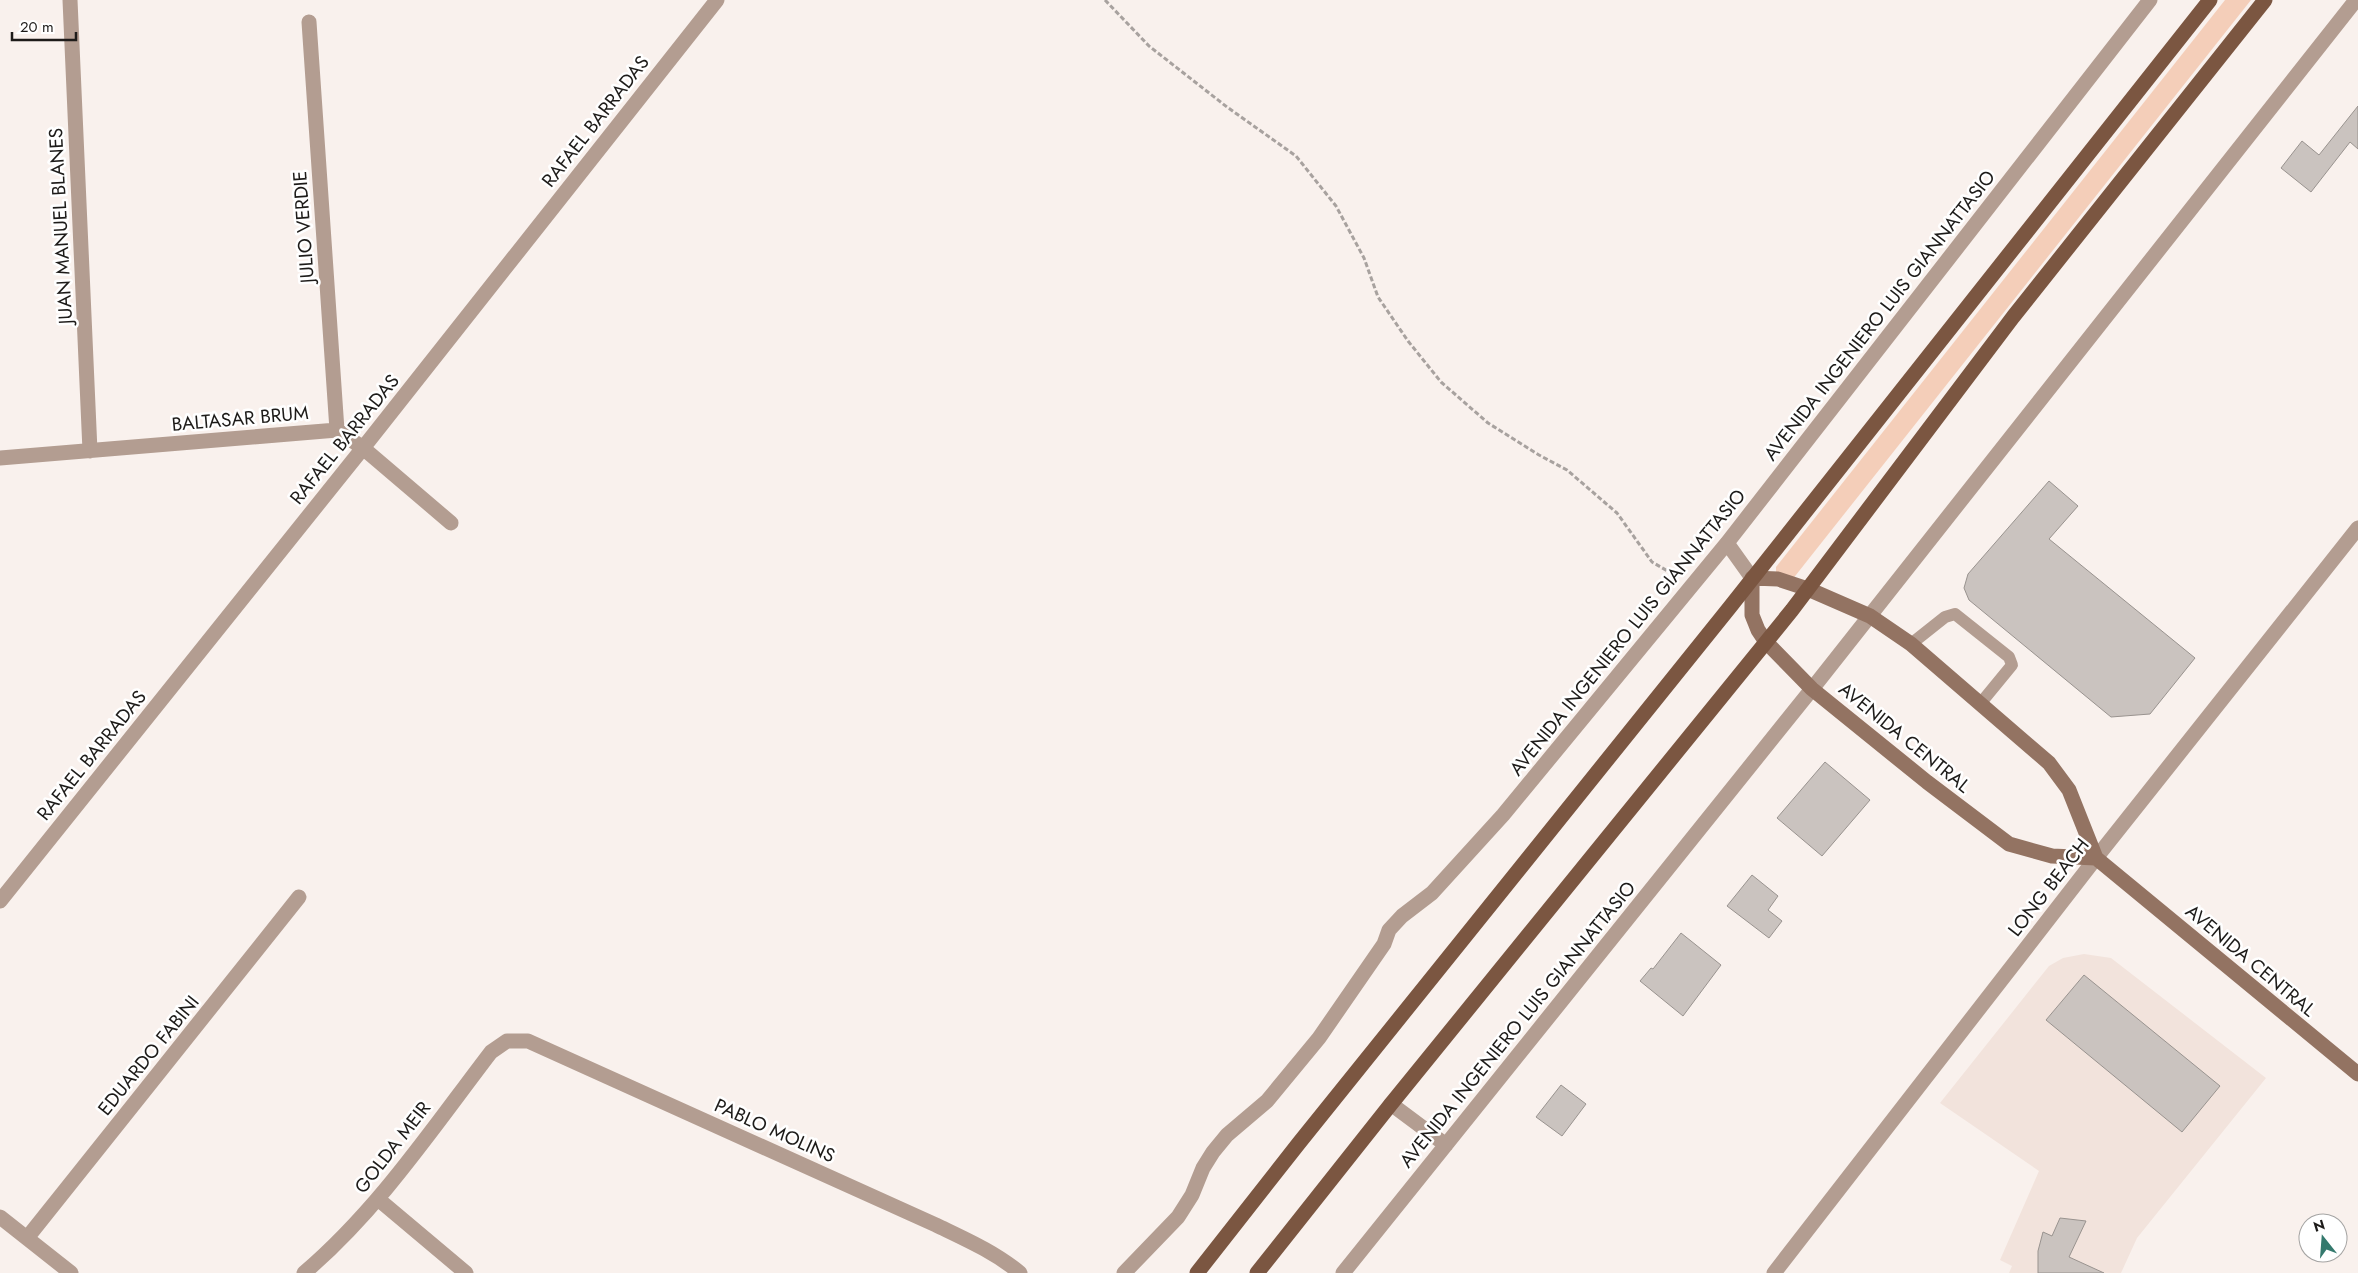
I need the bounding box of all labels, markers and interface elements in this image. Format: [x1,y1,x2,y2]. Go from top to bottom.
scale bar [12,10,76,42]
text: 20 m [20,16,54,38]
street label: RAFAEL BARRADAS [535,50,655,193]
street label: JUAN MANUEL BLANES [42,127,79,328]
street label: AVENIDA INGENIERO LUIS GIANNATTASIO [1757,164,2001,466]
street label: JULIO VERDIE [286,170,321,287]
street label: RAFAEL BARRADAS [283,368,405,510]
street label: BALTASAR BRUM [170,399,310,438]
street label: AVENIDA INGENIERO LUIS GIANNATTASIO [1503,483,1752,782]
street label: AVENIDA CENTRAL [1833,676,1977,799]
street label: RAFAEL BARRADAS [30,684,152,826]
street label: LONG BEACH [2002,833,2095,942]
street label: AVENIDA INGENIERO LUIS GIANNATTASIO [1393,875,1642,1174]
street label: AVENIDA CENTRAL [2180,898,2322,1023]
street label: EDUARDO FABINI [92,990,205,1121]
street label: PABLO MOLINS [710,1092,840,1169]
street label: GOLDA MEIR [348,1095,437,1199]
north arrow [2298,1213,2348,1263]
text: N [2311,1214,2327,1237]

